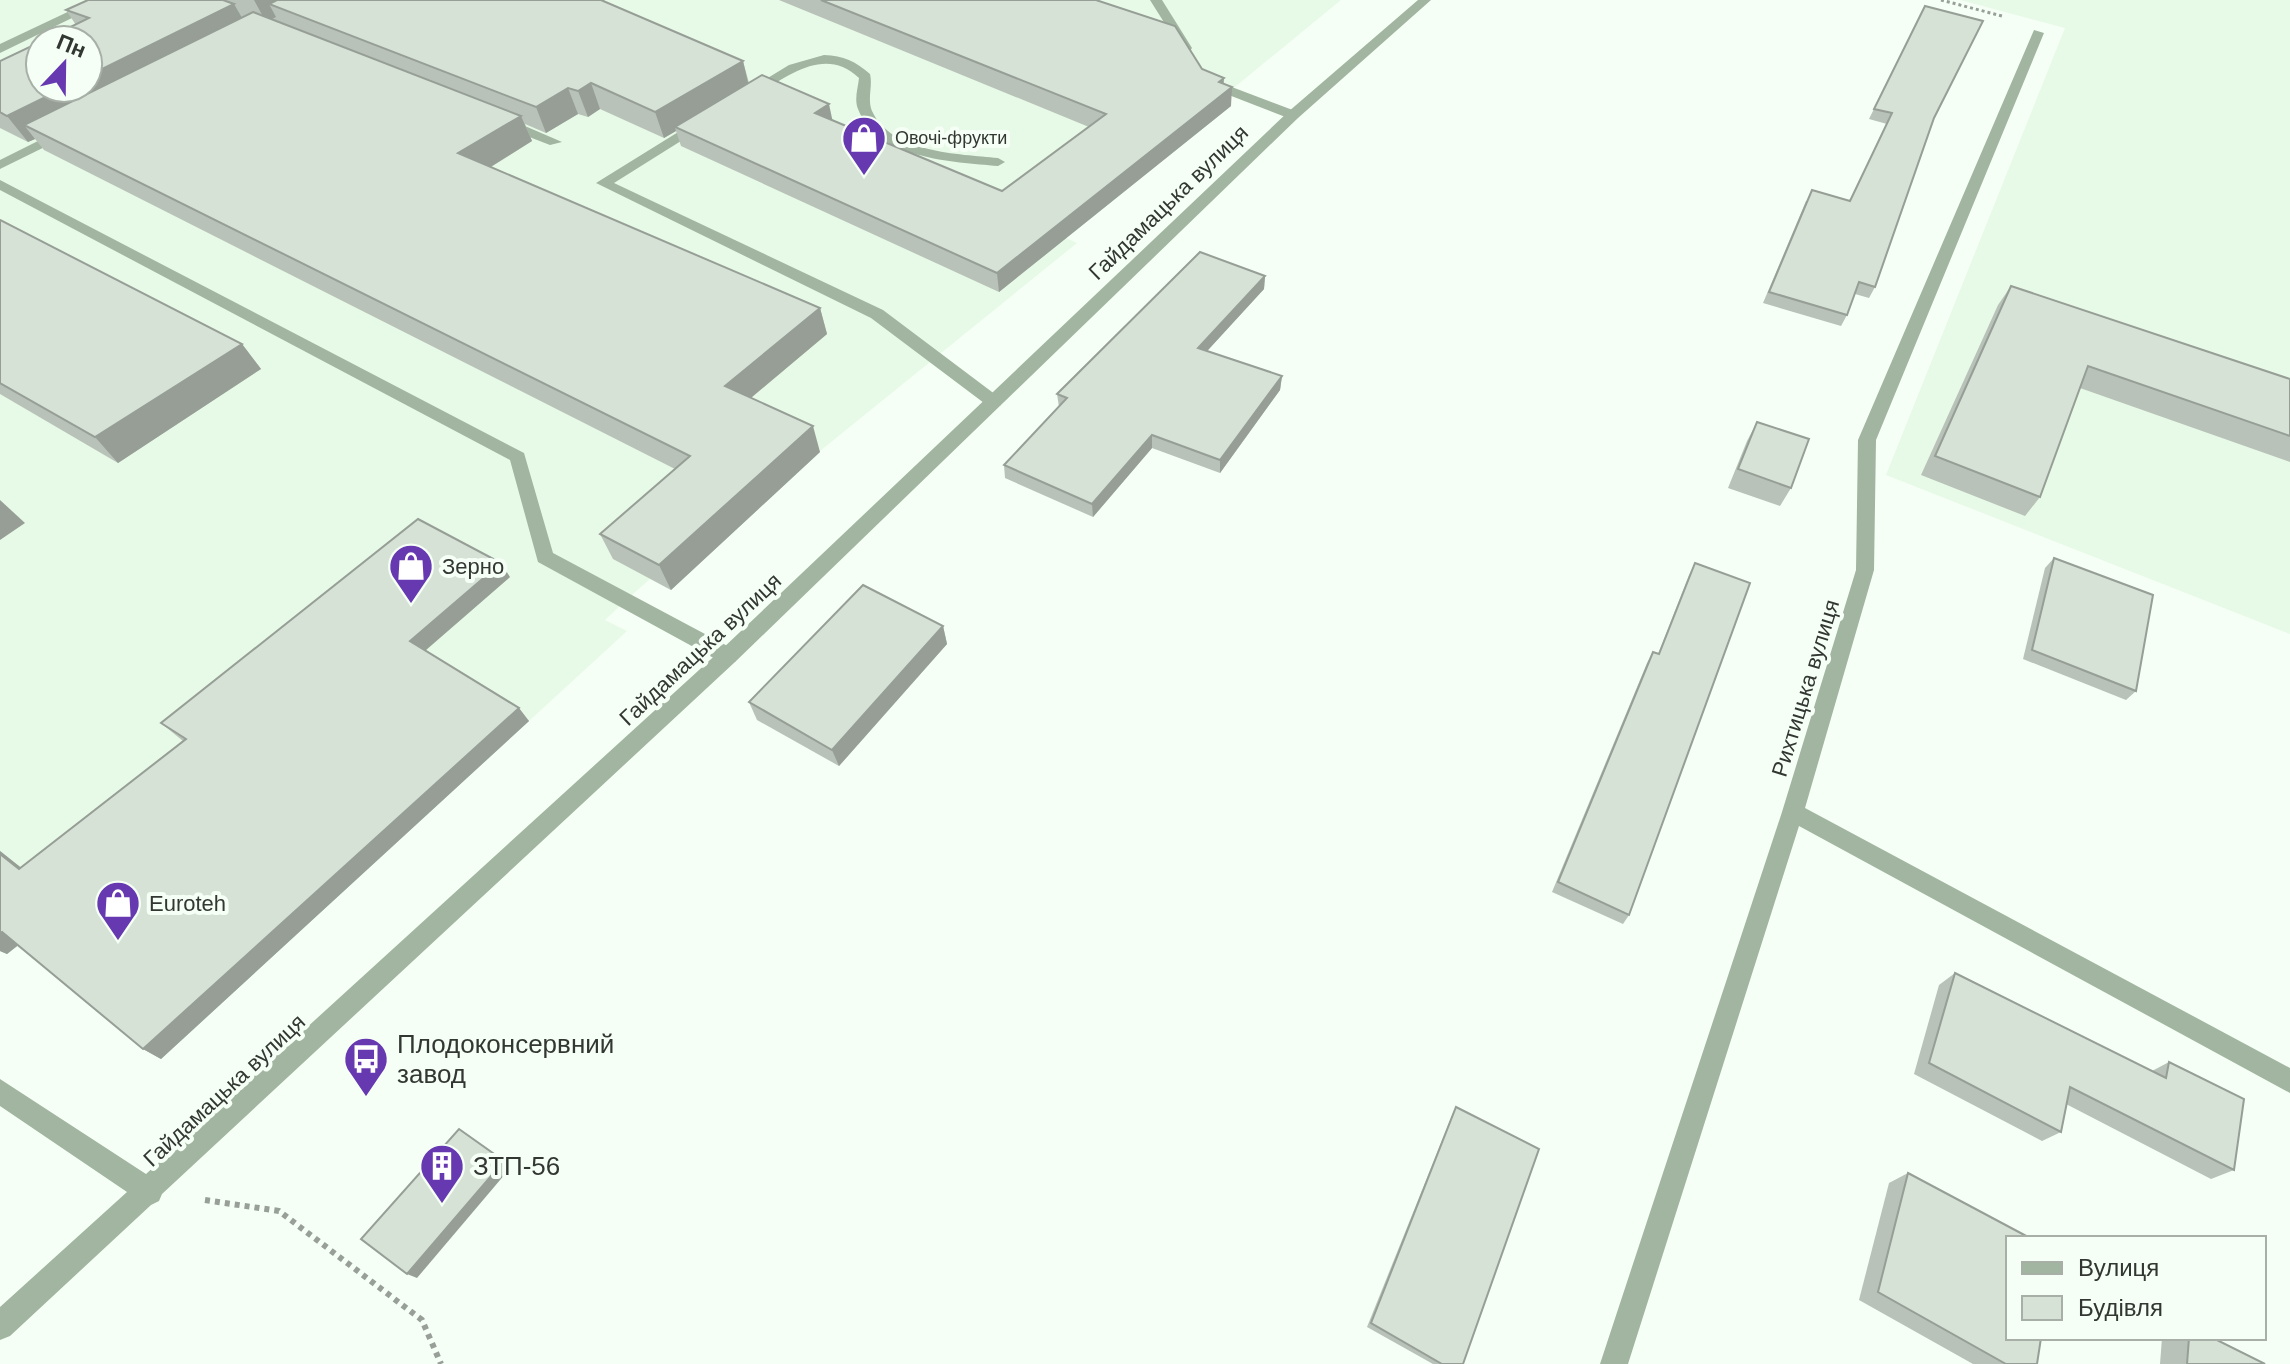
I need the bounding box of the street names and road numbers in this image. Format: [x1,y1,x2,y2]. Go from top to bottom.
street label: Гайдамацька вулиця [1084,120,1253,285]
street label: Гайдамацька вулиця [614,568,786,731]
street label: Рихтицька вулиця [1767,597,1844,780]
street label: Гайдамацька вулиця [138,1009,310,1172]

